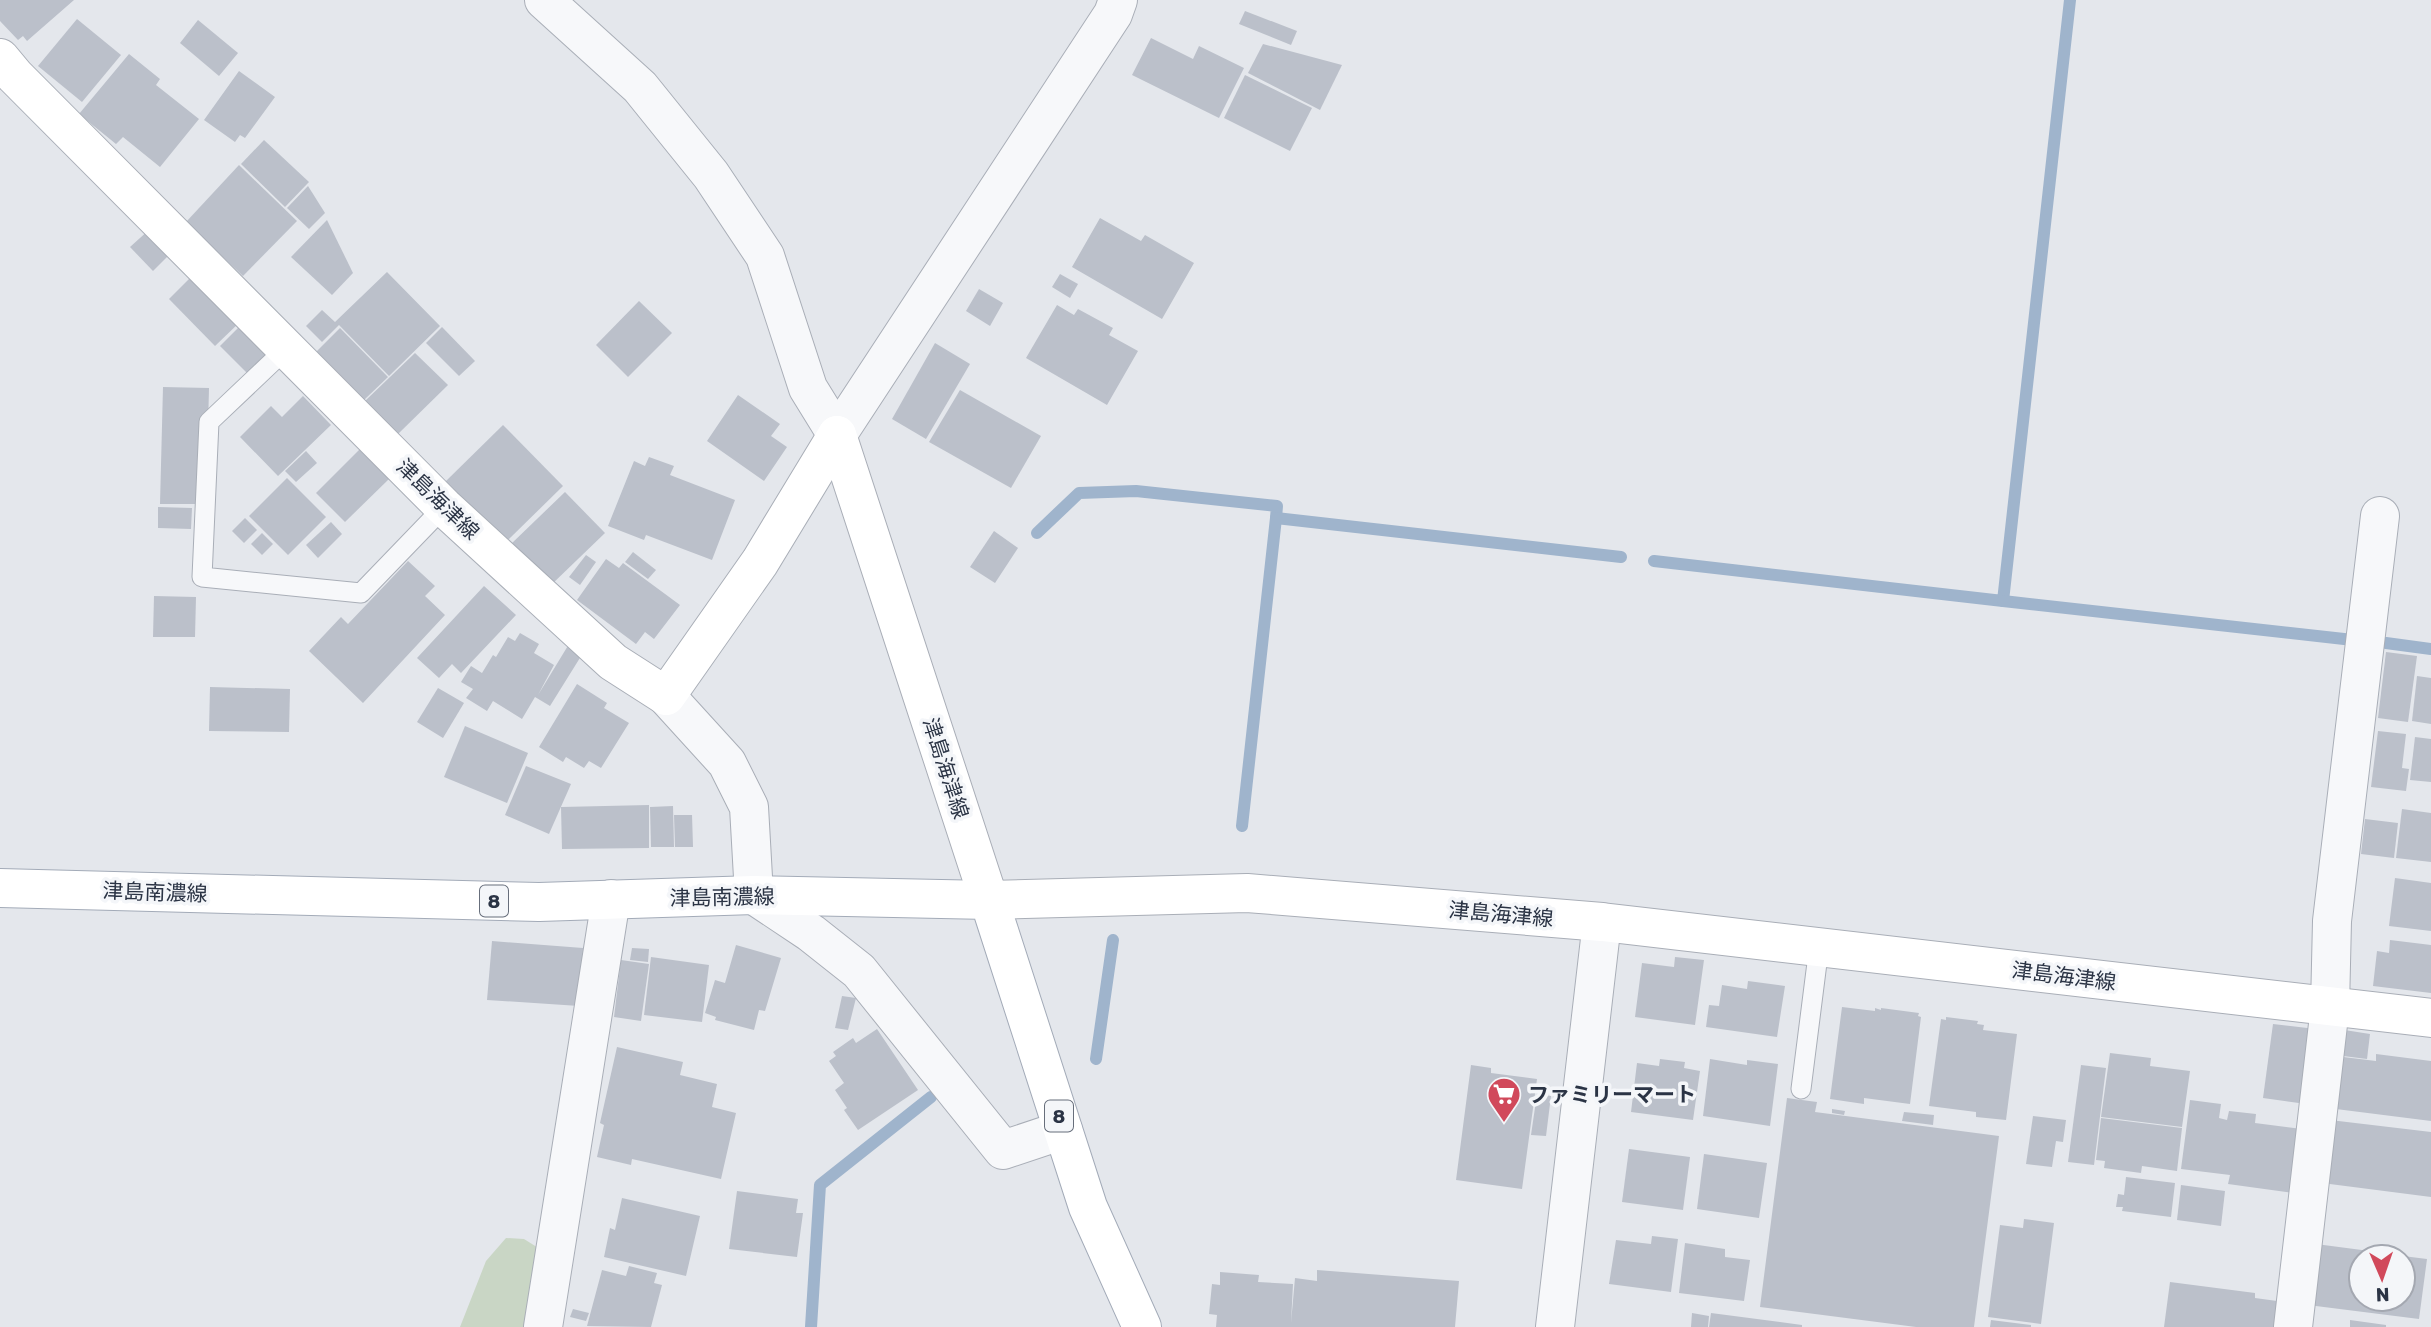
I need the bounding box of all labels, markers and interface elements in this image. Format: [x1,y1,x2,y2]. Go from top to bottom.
street label: 津島海津線 [392,454,484,544]
street label: 津島海津線 [918,714,974,822]
street label: 津島南濃線 [102,878,208,906]
street label: 津島南濃線 [669,884,775,910]
road number: 8 [480,886,508,917]
street label: 津島海津線 [1448,897,1554,931]
street label: 津島海津線 [2010,957,2118,995]
supermarket icon: ファミリーマート [1485,1075,1523,1124]
place label: ファミリーマート [1528,1082,1696,1107]
road number: 8 [1045,1100,1073,1132]
north arrow [2347,1243,2417,1313]
text: N [2375,1283,2390,1306]

